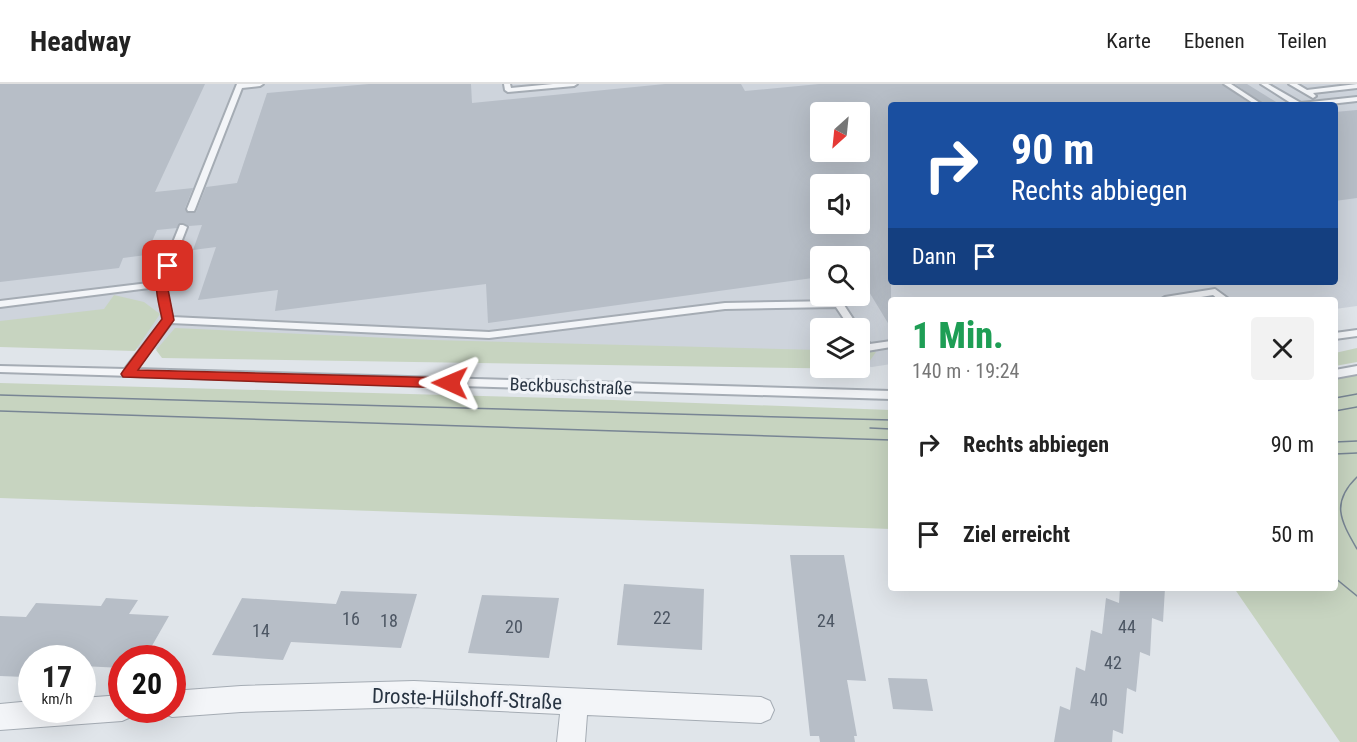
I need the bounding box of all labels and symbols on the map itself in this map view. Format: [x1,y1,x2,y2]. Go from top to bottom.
north arrow [810,102,870,162]
pin [142,240,193,291]
position arrow [418,351,482,415]
street label: Beckbuschstraße [509,373,633,399]
house number: 22 [653,607,671,628]
house number: 16 [342,608,360,629]
house number: 18 [380,610,398,631]
house number: 24 [817,610,835,631]
house number: 20 [505,616,523,637]
house number: 44 [1118,616,1136,637]
house number: 14 [252,620,270,641]
speed limit sign: 20 [108,645,186,723]
house number: 42 [1104,652,1122,673]
street label: Droste-Hülshoff-Straße [371,684,563,714]
house number: 40 [1090,689,1108,710]

